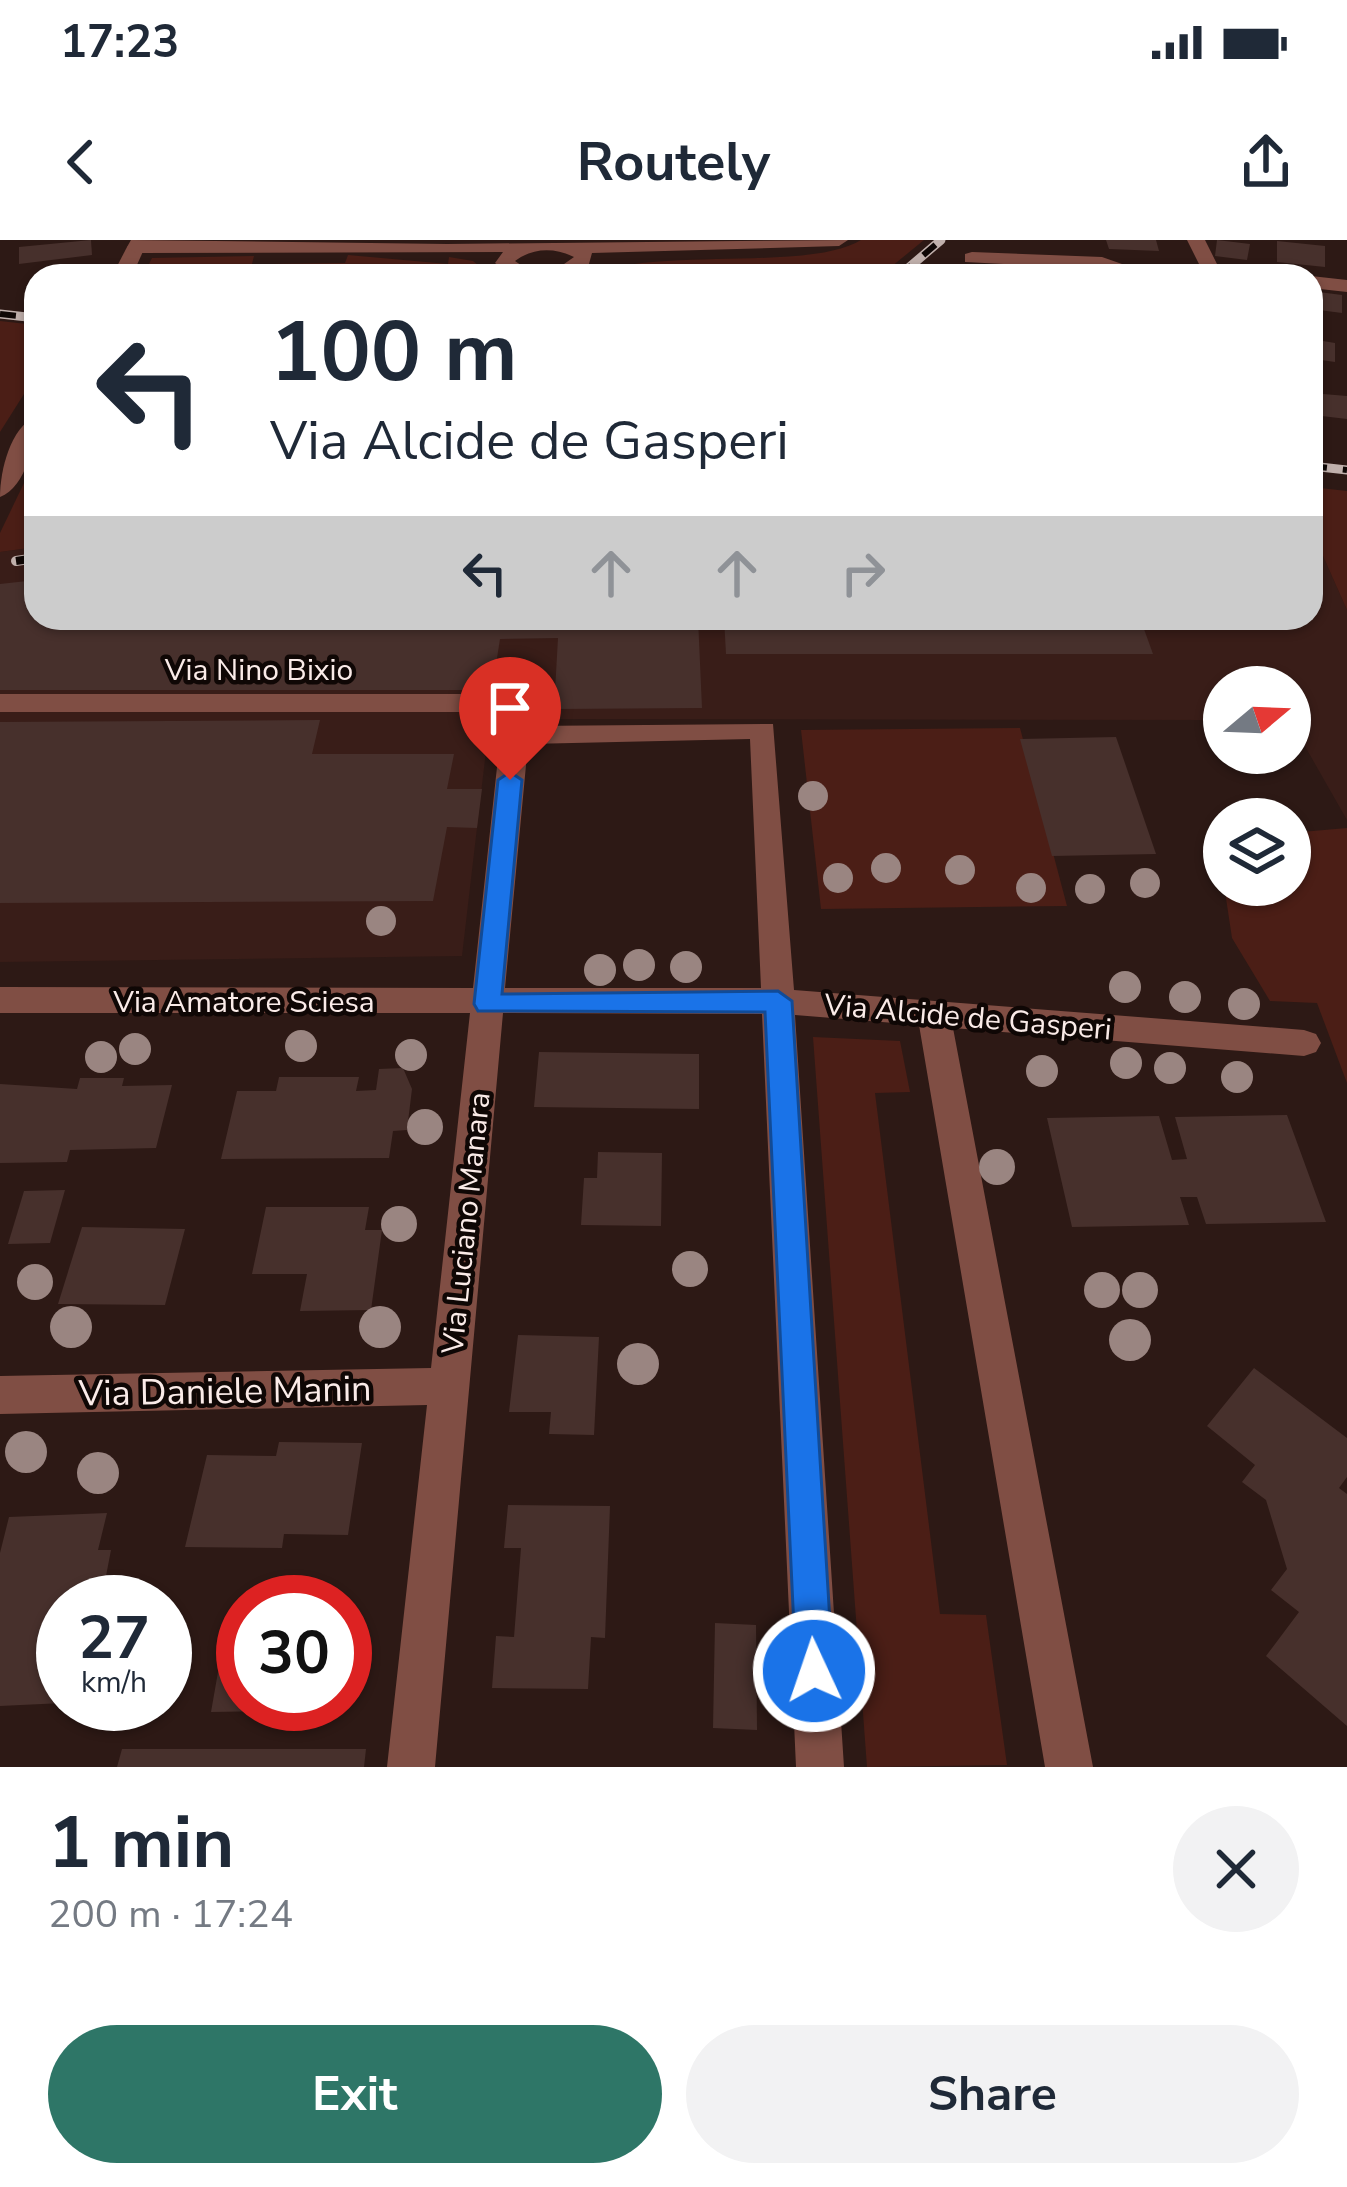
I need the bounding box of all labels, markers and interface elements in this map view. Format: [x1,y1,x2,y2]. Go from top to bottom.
text: 17:23 [60,12,179,73]
text: Routely [577,125,770,199]
icon: back [48,129,114,195]
icon: share [1233,129,1299,195]
text: 100 m [270,295,518,410]
icon: left [72,312,228,468]
text: Via Alcide de Gasperi [270,404,789,478]
icon: left [452,540,518,606]
icon: ahead [578,540,644,606]
icon: ahead [704,540,770,606]
icon: right [830,540,896,606]
street label: Via Nino Bixio [164,650,353,691]
pin [459,657,561,780]
north arrow [1203,666,1311,774]
map controls [1203,666,1311,906]
icon: arrive [477,675,543,741]
button: layers [1203,798,1311,906]
street label: Via Amatore Sciesa [112,982,375,1023]
street label: Via Alcide de Gasperi [822,984,1113,1050]
street label: Via Luciano Manara [432,1090,501,1357]
street label: Via Daniele Manin [77,1364,372,1419]
speed limit sign: 30 [216,1575,372,1731]
text: 27 [78,1597,150,1679]
position arrow [751,1608,877,1734]
text: km/h [81,1662,147,1703]
text: 1 min [48,1794,234,1892]
button: close [1173,1806,1299,1932]
text: 200 m · 17:24 [48,1888,293,1941]
button: Exit [48,2025,662,2163]
button: Share [686,2025,1299,2163]

